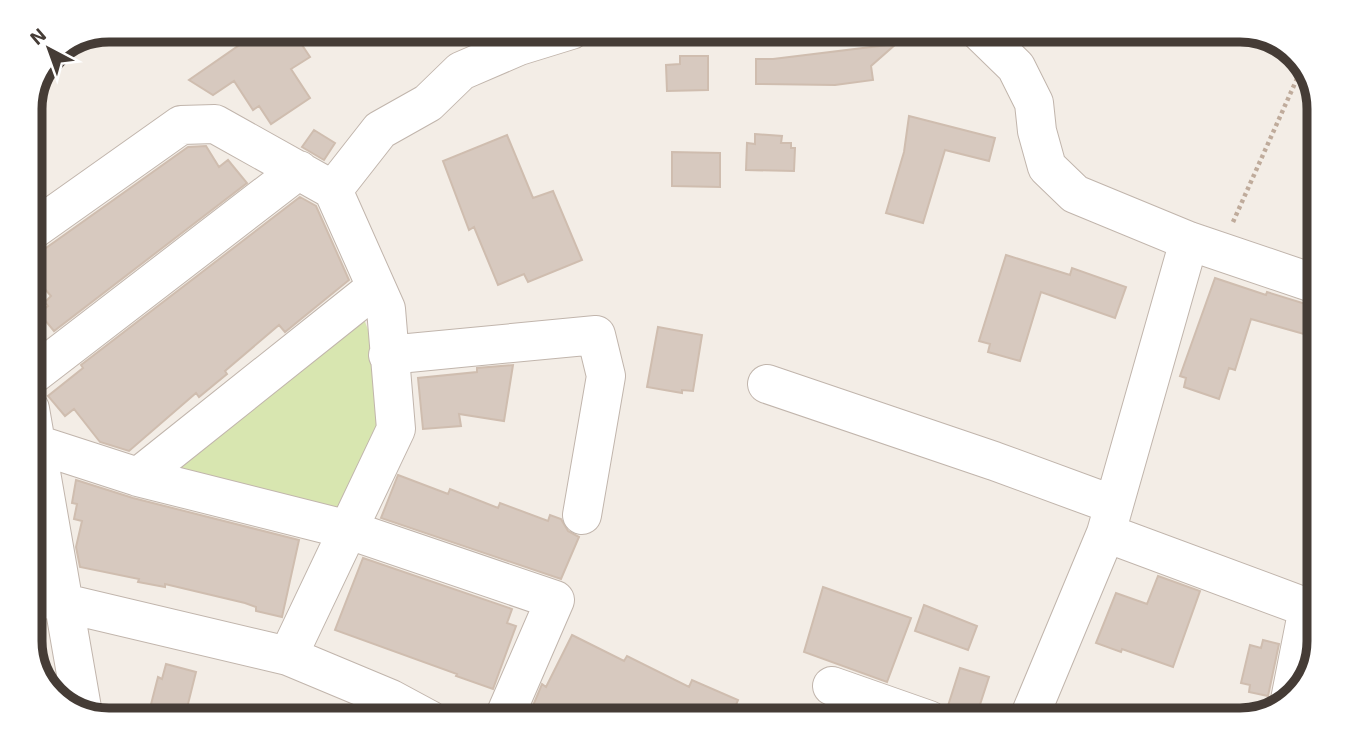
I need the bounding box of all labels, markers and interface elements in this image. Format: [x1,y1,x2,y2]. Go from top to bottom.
north arrow [14,14,84,84]
text: N [25,23,50,49]

